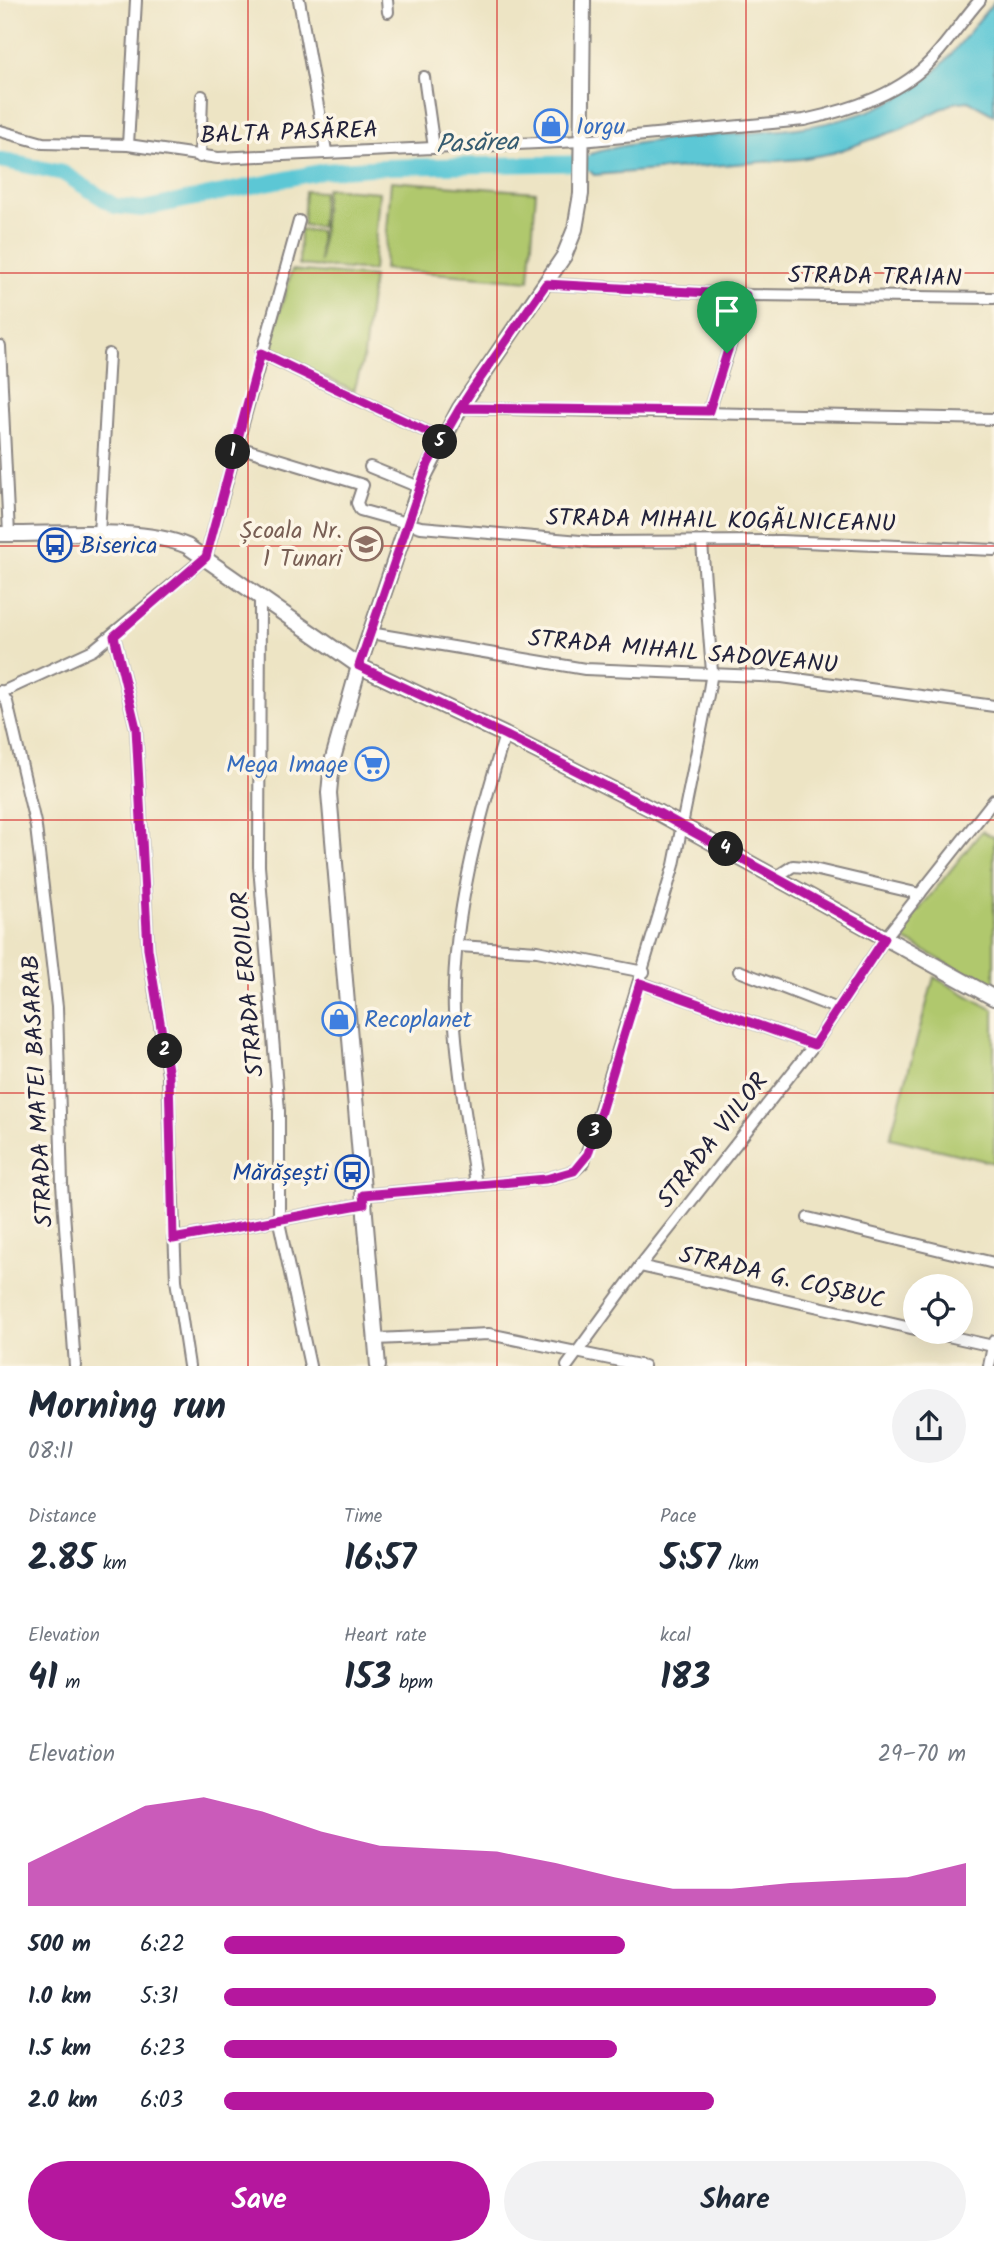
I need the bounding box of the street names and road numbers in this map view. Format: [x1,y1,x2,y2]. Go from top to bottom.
street label: BALTA PASĂREA [200,111,379,156]
street label: STRADA TRAIAN [788,256,962,299]
street label: STRADA MIHAIL KOGĂLNICEANU [546,499,896,544]
street label: STRADA MIHAIL SADOVEANU [526,620,839,685]
street label: STRADA EROILOR [221,890,276,1078]
street label: STRADA MATEI BASARAB [12,954,65,1228]
street label: STRADA VIILOR [648,1065,779,1217]
street label: STRADA G. COȘBUC [675,1236,888,1321]

